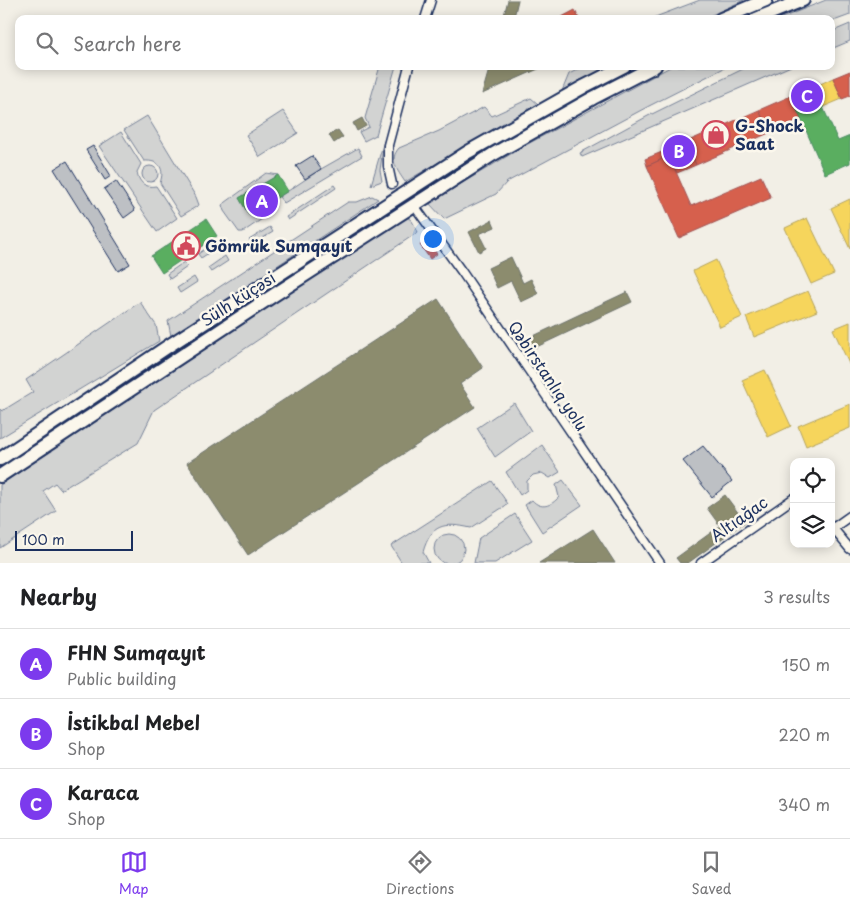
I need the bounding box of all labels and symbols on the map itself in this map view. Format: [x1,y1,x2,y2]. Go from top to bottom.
pin: C [791,77,823,115]
place label: G-Shock Saat [735,113,804,155]
shop icon: G-Shock Saat [701,120,731,150]
pin: B [663,132,695,170]
pin: A [246,182,278,220]
your location [420,226,446,252]
public building icon: Gömrük Sumqayıt [171,231,201,261]
place label: Gömrük Sumqayıt [205,233,353,257]
street label: Sülh küçəsi [195,265,280,331]
street label: Qəbirstanlıq yolu [503,316,595,435]
street label: Altıağac [705,490,772,547]
scale bar [15,528,132,551]

